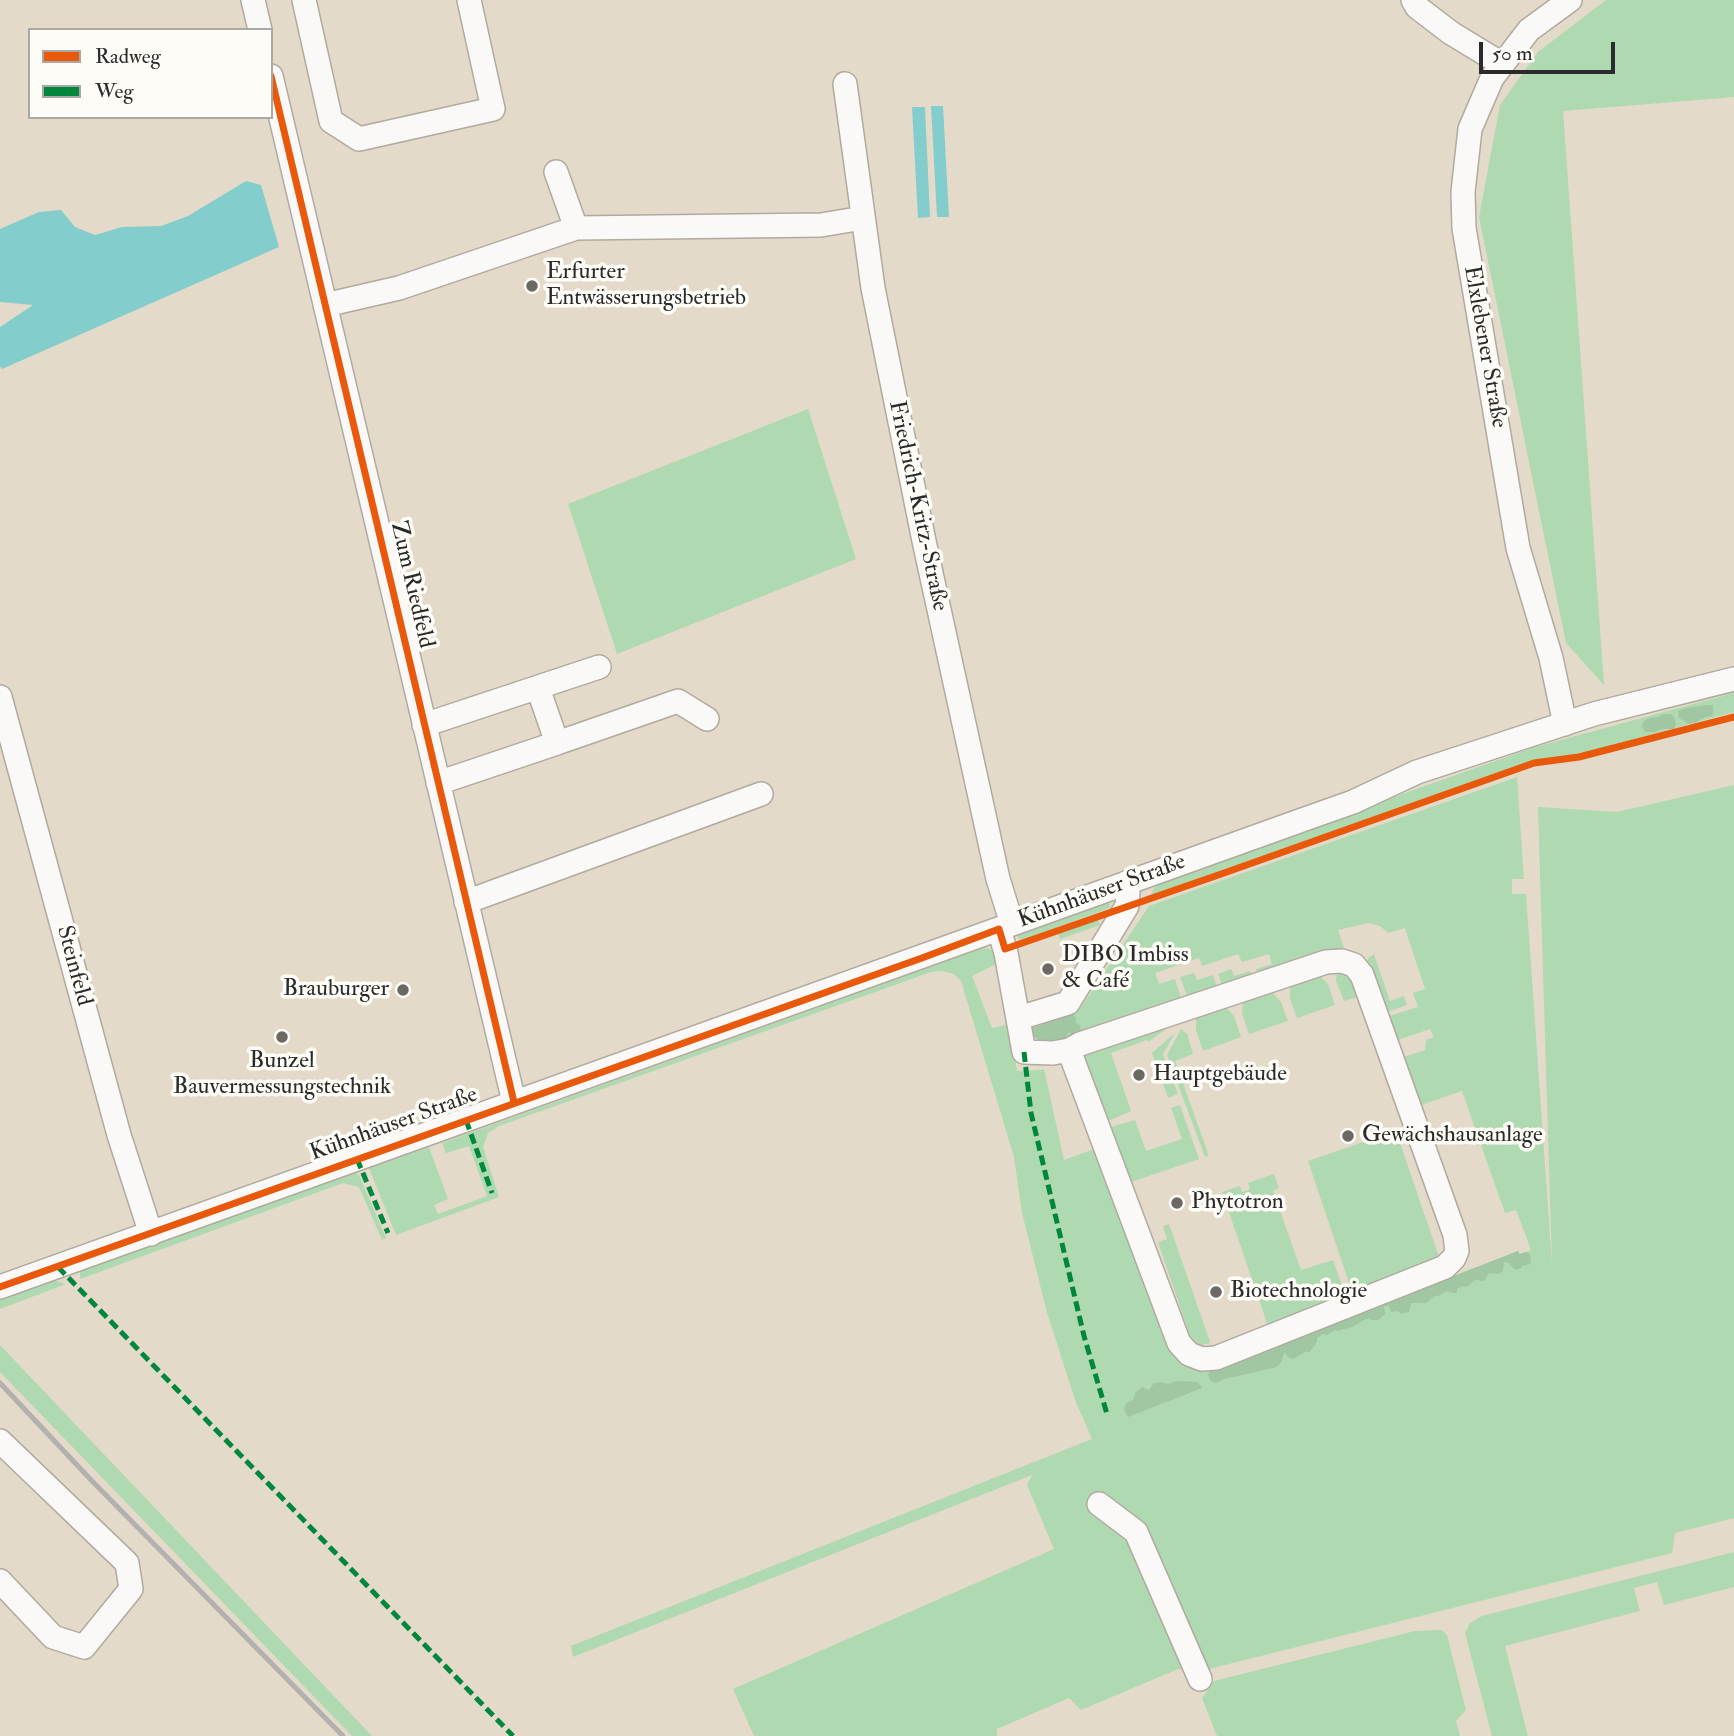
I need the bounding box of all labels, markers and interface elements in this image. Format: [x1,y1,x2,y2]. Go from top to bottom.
legend [28,28,273,119]
scale bar [1482,28,1618,72]
text: 50 m [1492,40,1533,67]
text: Radweg [95,43,161,70]
text: Weg [95,78,134,105]
place label: Erfurter Entwässerungsbetrieb [546,259,746,313]
street label: Elxlebener Straße [1456,264,1512,430]
marker: Erfurter Entwässerungsbetrieb [524,278,540,294]
street label: Friedrich-Kritz-Straße [881,398,953,614]
street label: Zum Riedfeld [383,519,439,651]
street label: Kühnhäuser Straße [1015,849,1189,935]
street label: Steinfeld [49,923,97,1009]
place label: DIBO Imbiss & Café [1062,942,1189,996]
marker: DIBO Imbiss & Café [1040,961,1056,977]
place label: Brauburger [283,976,389,1004]
marker: Brauburger [395,982,411,998]
marker: Bunzel Bauvermessungstechnik [274,1029,290,1045]
place label: Bunzel Bauvermessungstechnik [173,1048,391,1102]
place label: Hauptgebäude [1153,1061,1287,1089]
marker: Hauptgebäude [1131,1067,1147,1083]
street label: Kühnhäuser Straße [307,1082,481,1168]
place label: Gewächshausanlage [1362,1122,1543,1150]
marker: Gewächshausanlage [1340,1128,1356,1144]
place label: Phytotron [1191,1189,1284,1217]
marker: Phytotron [1169,1195,1185,1211]
place label: Biotechnologie [1230,1278,1367,1306]
marker: Biotechnologie [1208,1284,1224,1300]

